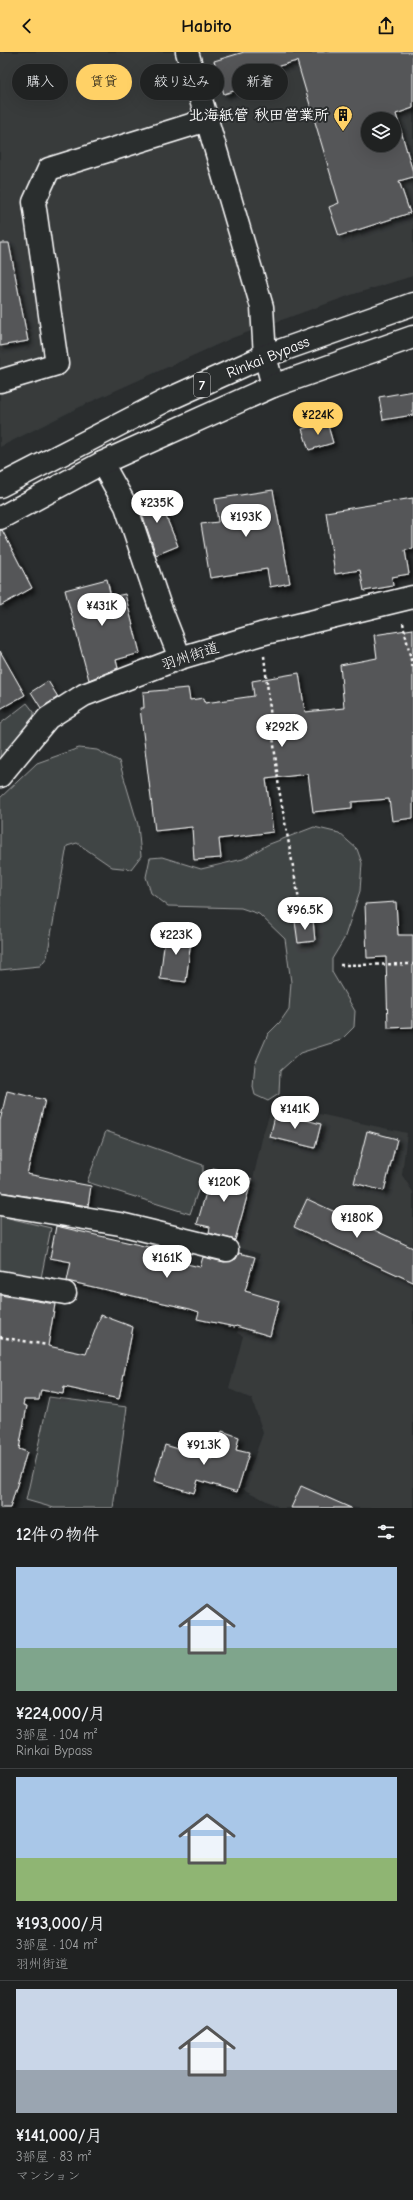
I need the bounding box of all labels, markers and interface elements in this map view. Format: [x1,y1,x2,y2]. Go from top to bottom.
icon: back [16,15,38,37]
icon: share [375,15,397,37]
text: Habito [181,16,232,37]
chip: 購入 [12,64,68,100]
chip: 賃貸 [76,64,132,100]
chip: 絞り込み [140,64,224,100]
chip: 新着 [232,64,288,100]
building icon: 北海紙管 秋田営業所 [332,104,354,132]
place label: 北海紙管 秋田営業所 [189,106,329,124]
map controls [361,112,401,152]
button: layers [361,112,401,152]
street label: Rinkai Bypass [224,332,312,382]
road number: 7 [194,373,210,397]
pin: ¥224K [290,402,346,436]
text: ¥224K [302,407,334,422]
pin: ¥235K [129,490,185,524]
text: ¥235K [140,495,174,510]
pin: ¥193K [218,504,274,538]
text: ¥193K [230,509,262,524]
pin: ¥431K [74,593,130,627]
text: ¥431K [86,598,118,613]
street label: 羽州街道 [159,638,221,674]
pin: ¥292K [254,714,310,748]
text: ¥292K [265,719,299,734]
pin: ¥96.5K [272,897,338,931]
text: ¥96.5K [287,902,323,917]
pin: ¥223K [148,922,204,956]
text: ¥223K [159,927,193,942]
pin: ¥141K [267,1096,323,1130]
text: ¥141K [280,1101,310,1116]
pin: ¥120K [196,1169,252,1203]
text: ¥120K [208,1174,240,1189]
pin: ¥180K [329,1205,385,1239]
text: ¥180K [341,1210,373,1225]
pin: ¥161K [139,1245,195,1279]
text: ¥161K [152,1250,182,1265]
pin: ¥91.3K [171,1432,237,1466]
text: ¥91.3K [187,1437,221,1452]
icon: filters [375,1521,397,1543]
text: 12件の物件 [16,1525,99,1544]
icon: home [171,1593,243,1665]
text: ¥224,000/月 [16,1704,106,1723]
text: 3部屋 · 104 m² [16,1727,97,1742]
text: Rinkai Bypass [16,1743,92,1758]
icon: home [171,1803,243,1875]
text: ¥193,000/月 [16,1914,105,1933]
text: 3部屋 · 104 m² [16,1937,97,1952]
text: 羽州街道 [16,1956,68,1971]
icon: home [171,2015,243,2087]
text: ¥141,000/月 [16,2126,102,2145]
text: 3部屋 · 83 m² [16,2149,91,2164]
text: マンション [16,2168,80,2183]

